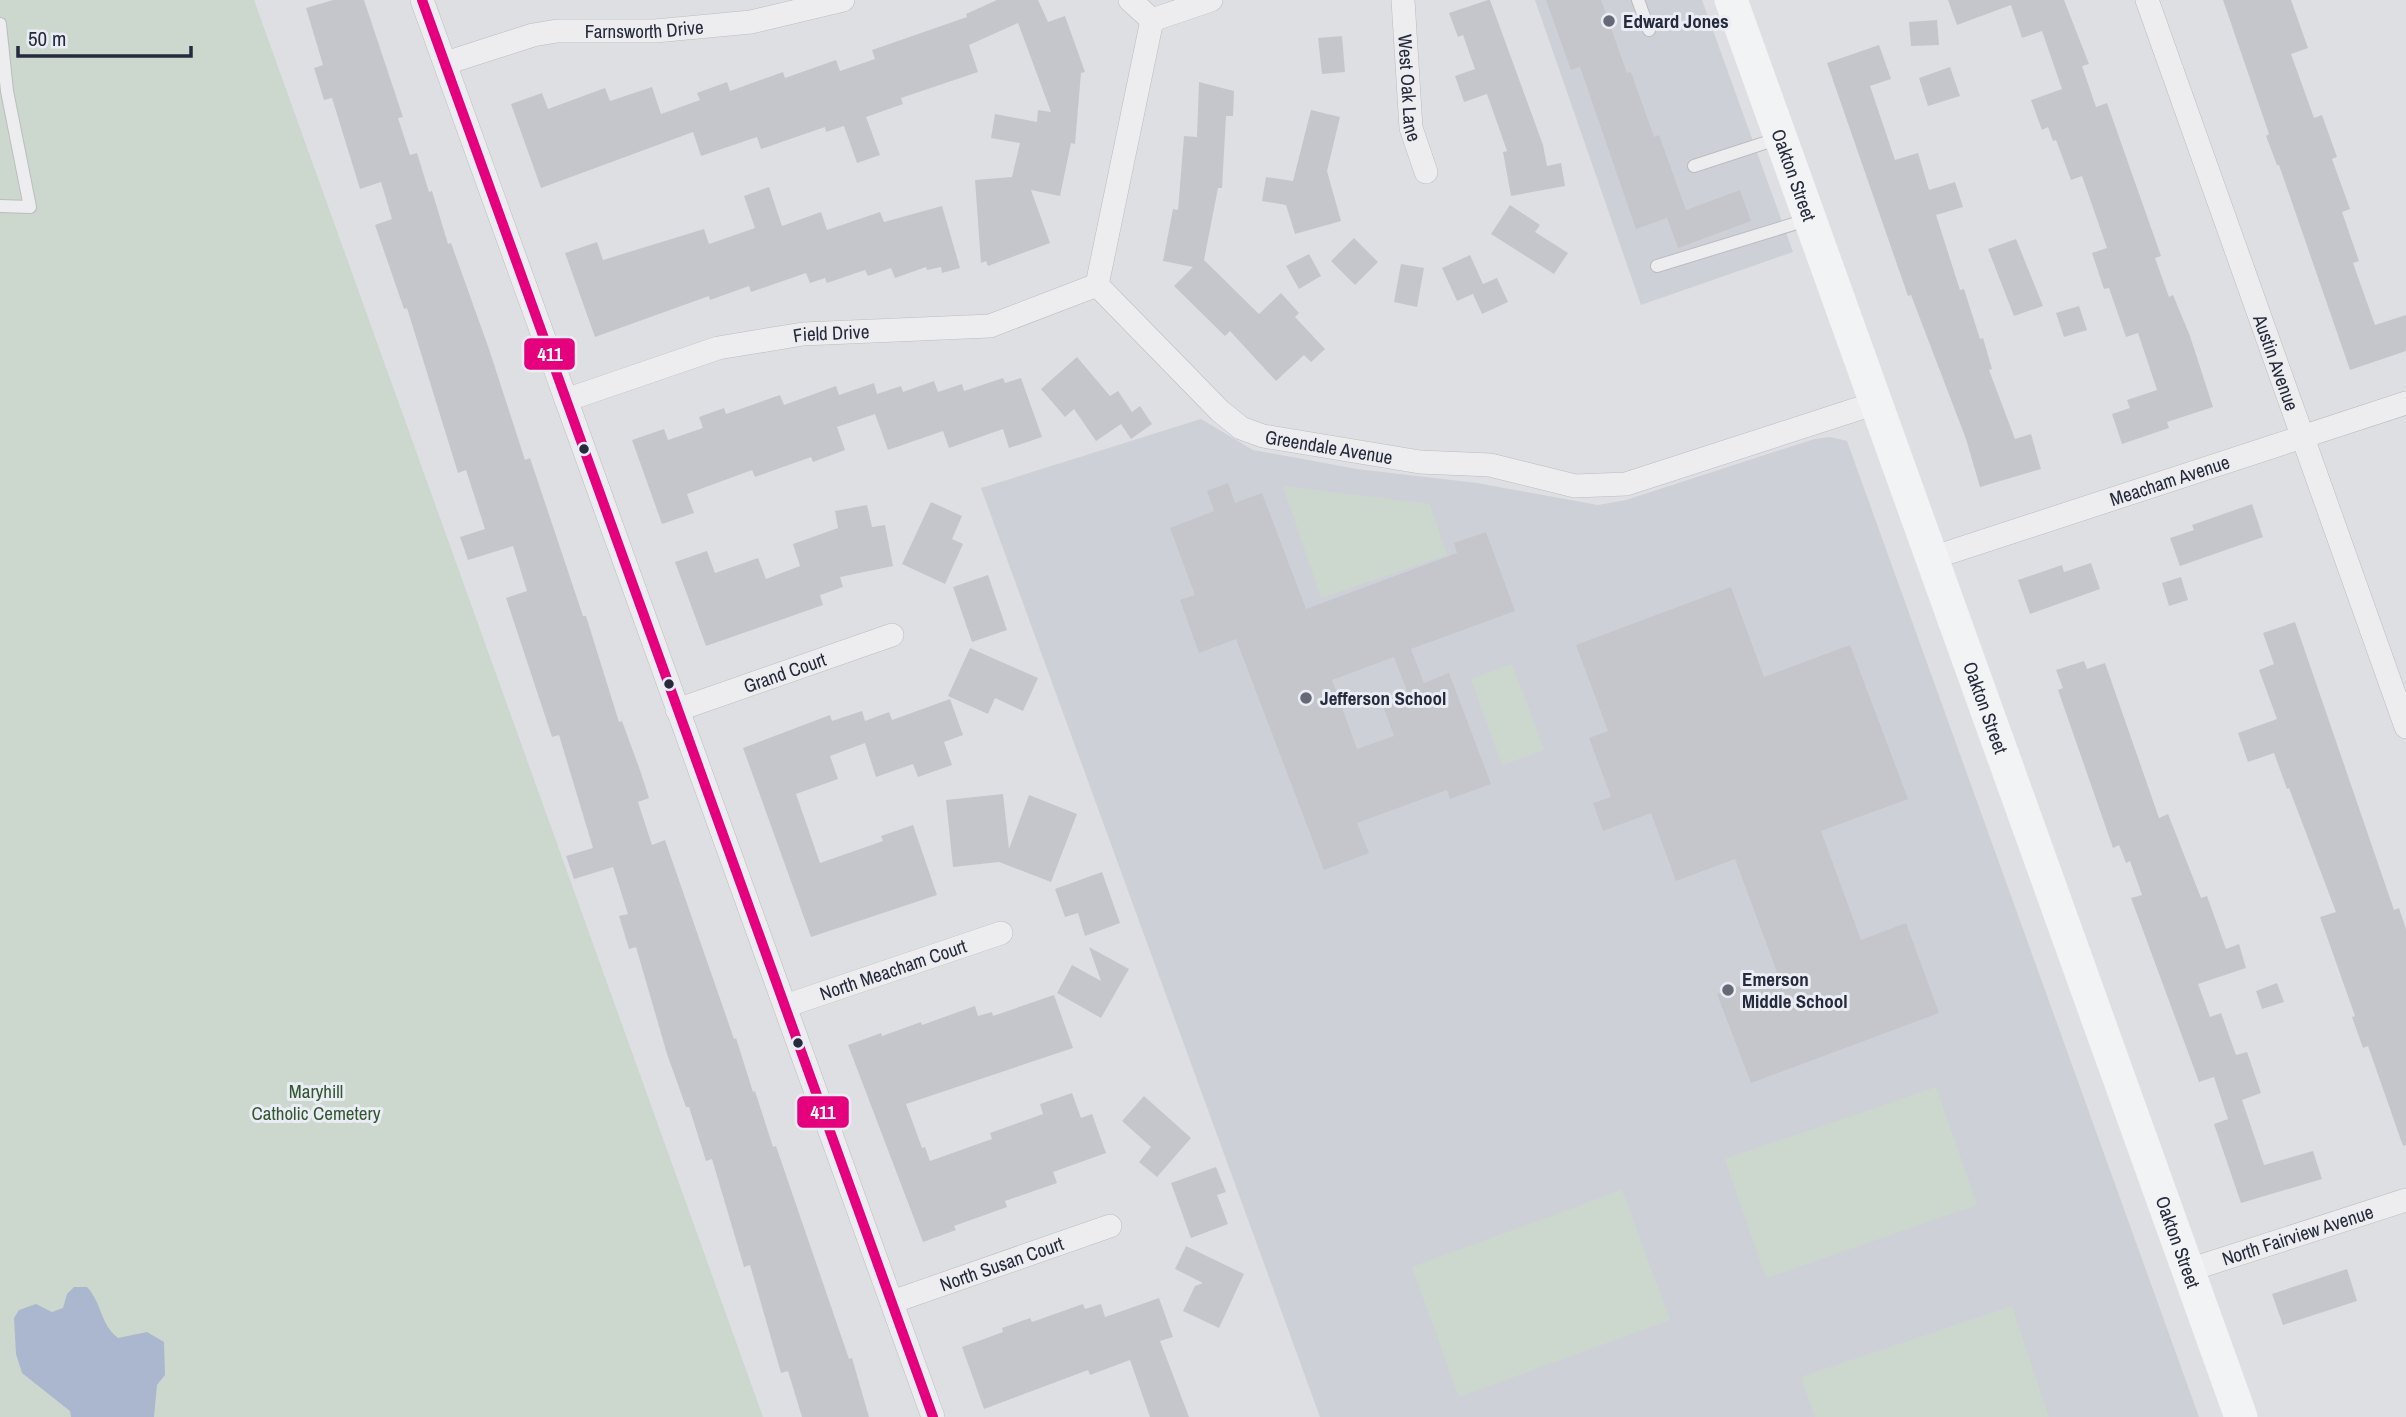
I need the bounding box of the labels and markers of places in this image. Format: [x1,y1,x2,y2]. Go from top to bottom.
place label: Edward Jones [1623,8,1729,34]
marker: Edward Jones [1601,13,1617,29]
unlabelled marker [577,442,591,456]
unlabelled marker [662,677,676,691]
place label: Jefferson School [1320,685,1446,711]
marker: Jefferson School [1298,690,1314,706]
place label: Emerson Middle School [1742,966,1848,1014]
marker: Emerson Middle School [1720,982,1736,998]
unlabelled marker [791,1036,805,1050]

